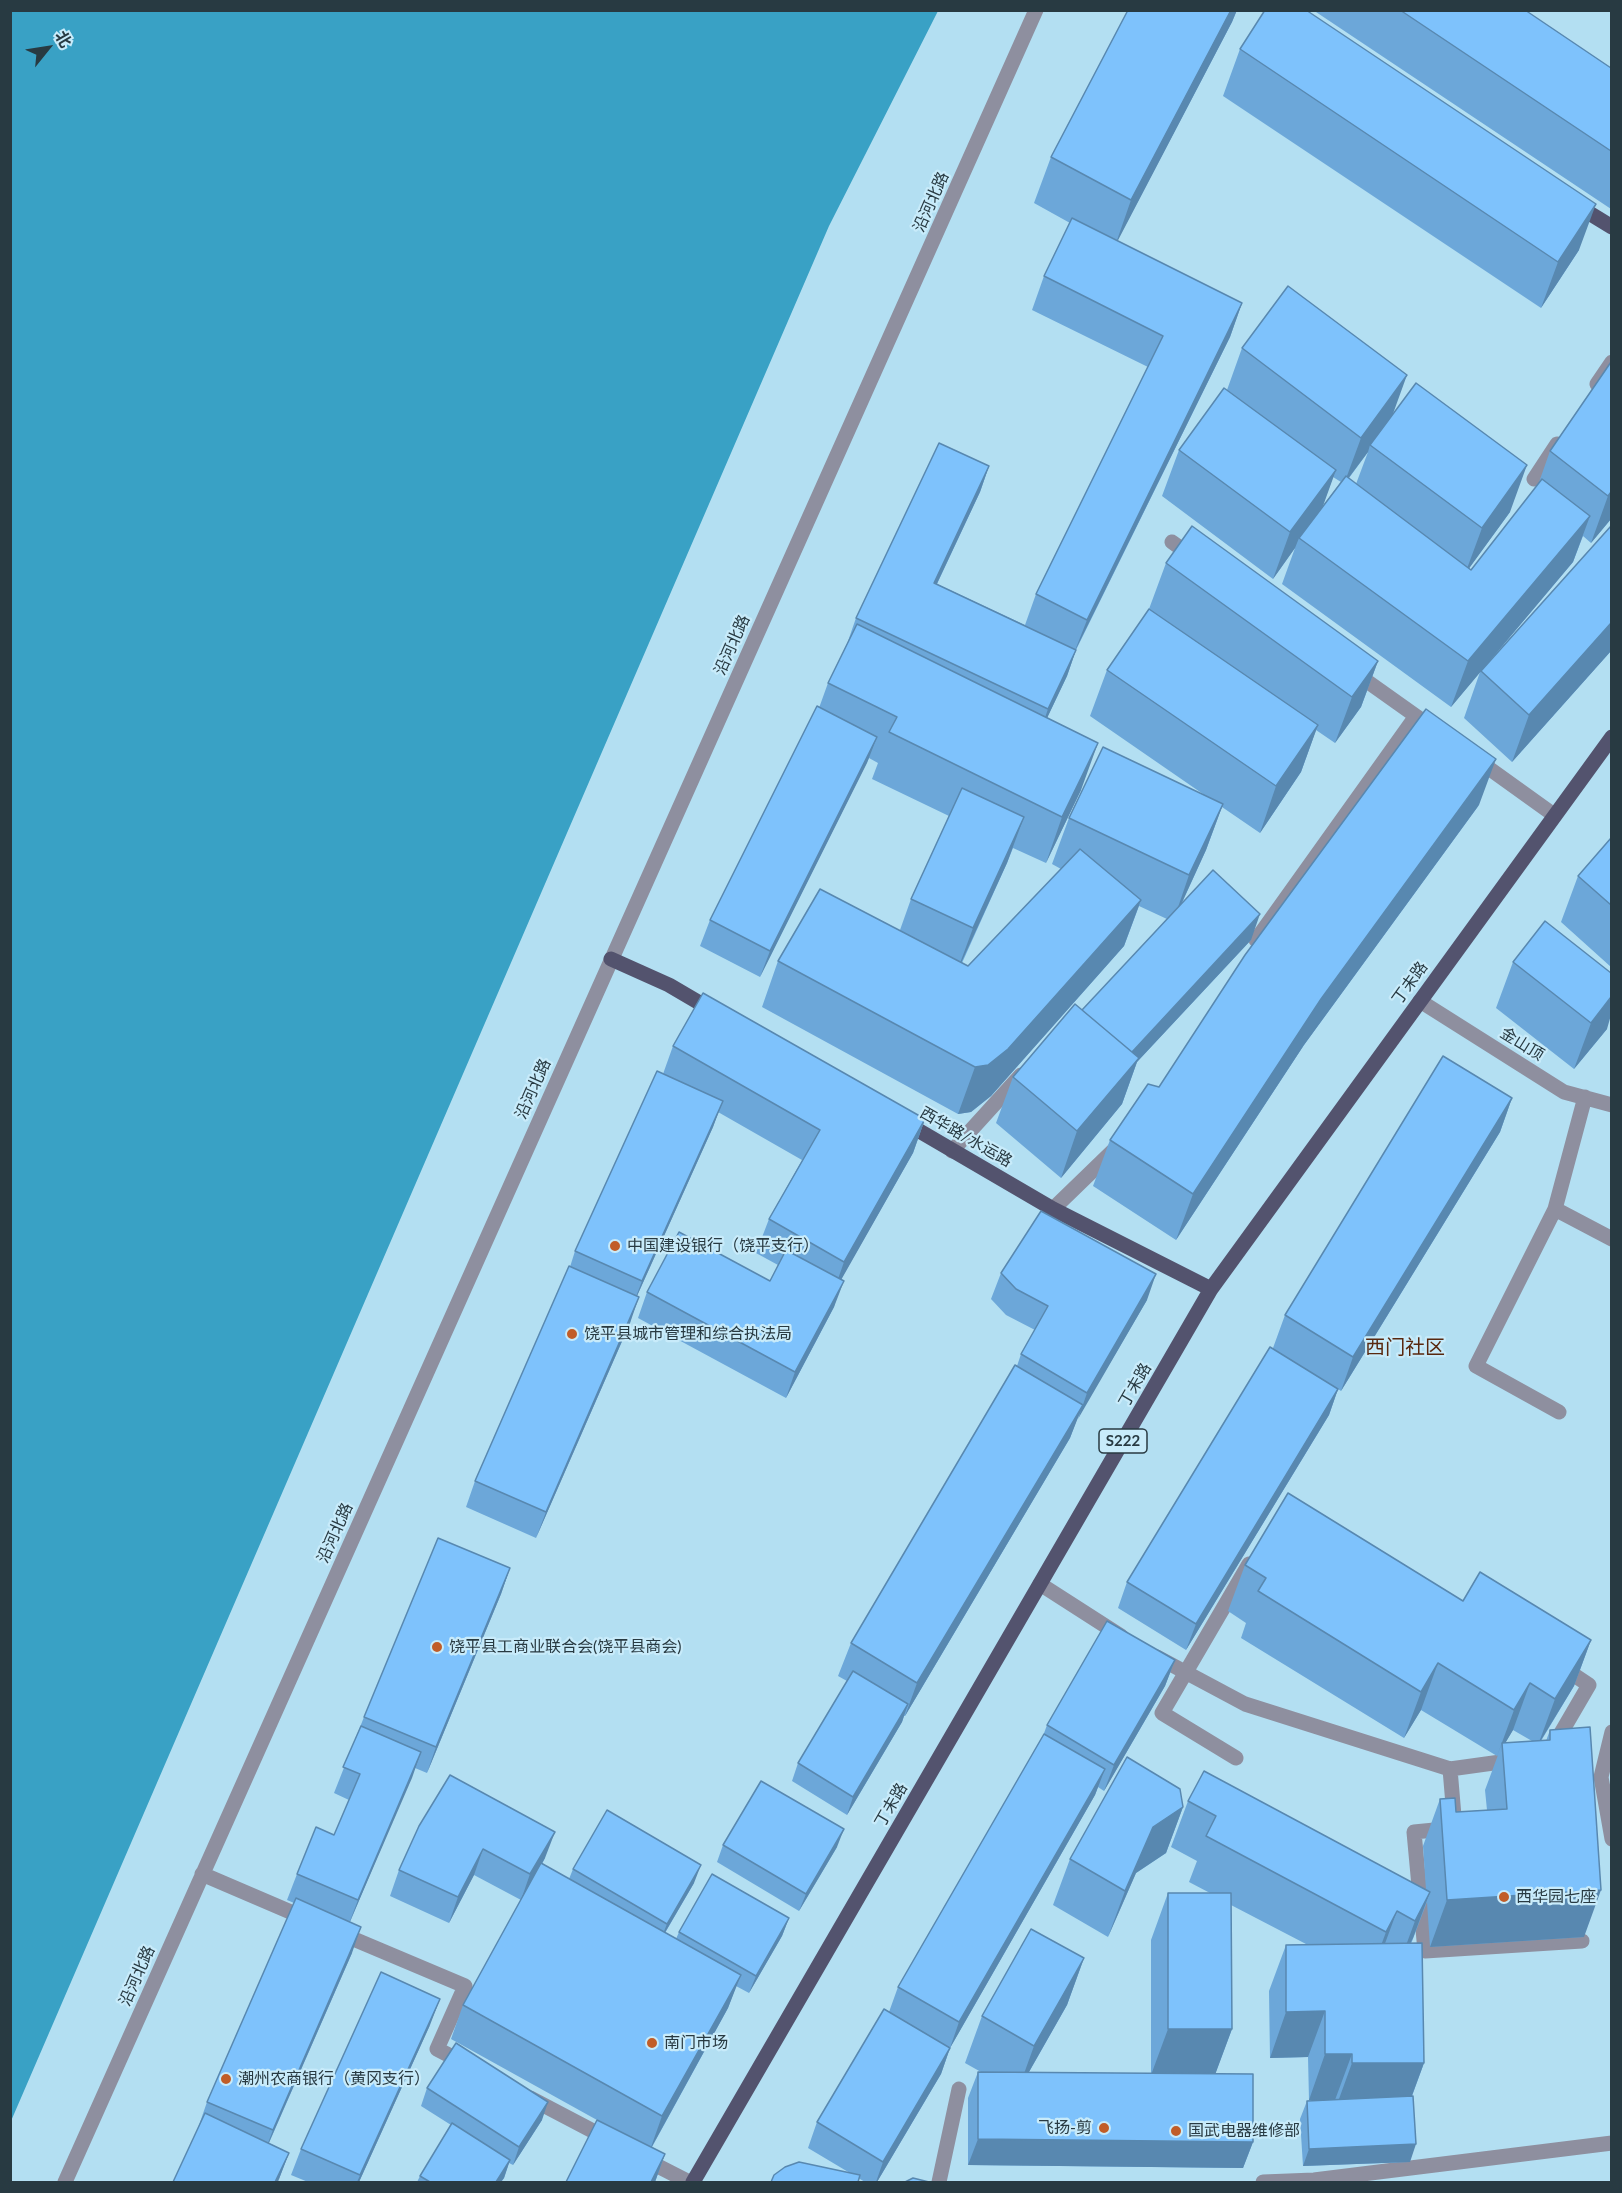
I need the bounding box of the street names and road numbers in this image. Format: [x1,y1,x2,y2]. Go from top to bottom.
street label: 沿河北路 [909,169,953,235]
street label: 沿河北路 [710,612,754,678]
street label: 丁未路 [1388,958,1432,1008]
street label: 金山顶 [1497,1023,1547,1065]
street label: 沿河北路 [511,1056,555,1122]
street label: 西华路/水运路 [916,1103,1016,1171]
street label: 丁未路 [1115,1359,1155,1411]
road number: S222 [1099,1429,1147,1453]
street label: 沿河北路 [313,1500,357,1566]
street label: 丁未路 [871,1779,911,1831]
street label: 沿河北路 [115,1943,159,2009]

